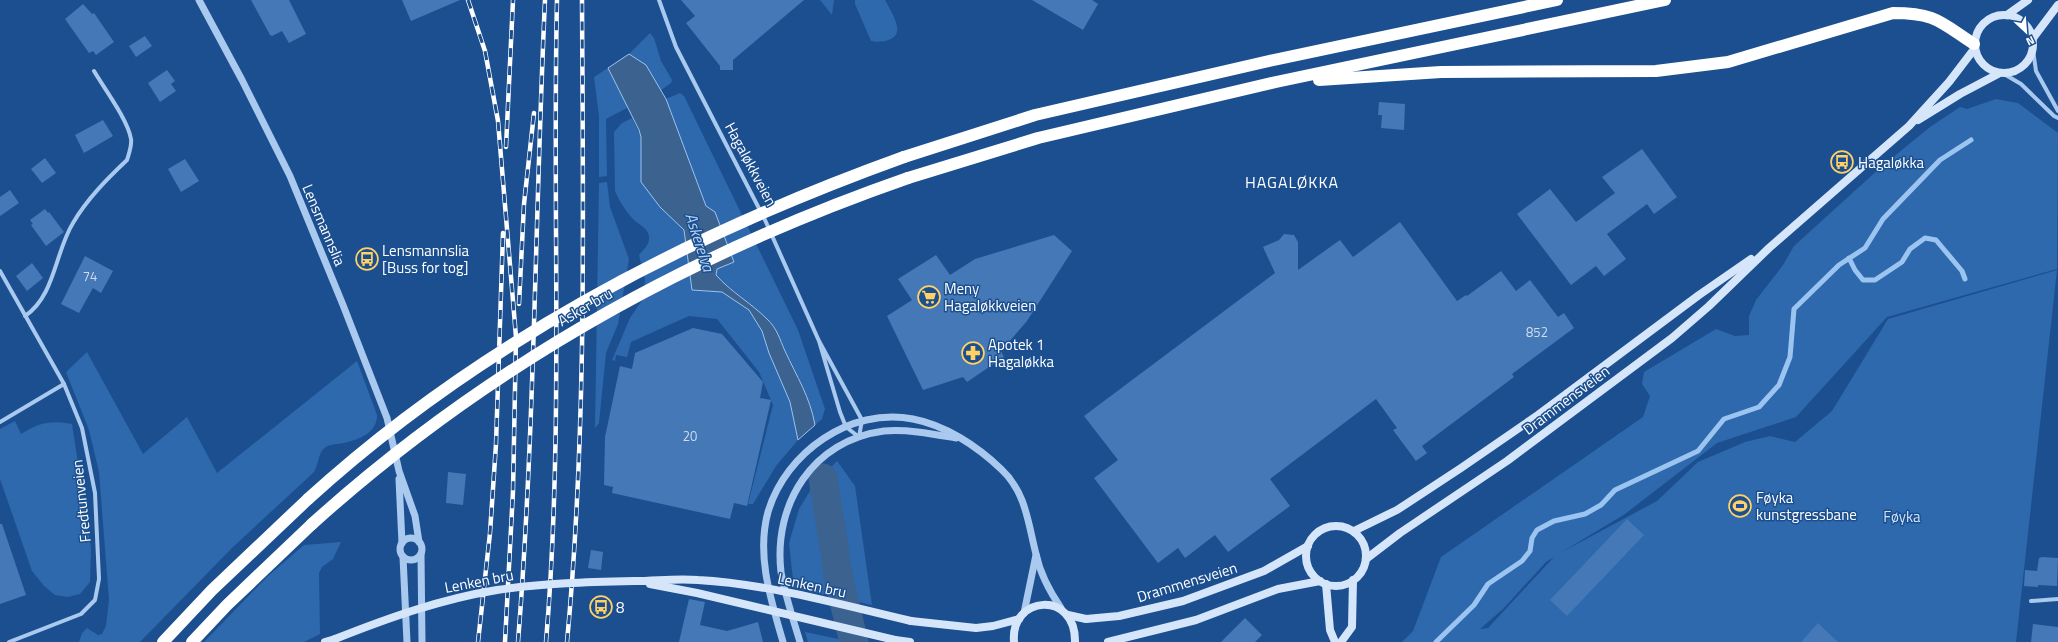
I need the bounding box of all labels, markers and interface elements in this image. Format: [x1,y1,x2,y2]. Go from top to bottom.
north arrow [2006,12,2046,52]
text: N [2023,32,2037,50]
street label: Hagaløkkveien [719,118,783,210]
bus stop icon: Hagaløkka [1829,149,1855,175]
place label: Hagaløkka [1858,151,1925,174]
district label: HAGALØKKA [1245,170,1339,194]
street label: Lensmannslia [296,180,352,270]
water label: Askerelva [679,209,721,276]
place label: Lensmannslia [Buss for tog] [382,239,470,279]
bus stop icon: Lensmannslia [Buss for tog] [354,246,380,272]
house number: 74 [83,266,97,286]
place label: Meny Hagaløkkveien [944,277,1036,317]
street label: Asker bru [553,282,617,332]
supermarket icon: Meny Hagaløkkveien [916,284,942,310]
house number: 852 [1526,322,1548,342]
place label: Apotek 1 Hagaløkka [988,333,1055,373]
pharmacy icon: Apotek 1 Hagaløkka [960,340,986,366]
street label: Drammensveien [1518,360,1614,440]
house number: 20 [683,426,697,446]
street label: Fredtunveien [65,459,97,543]
place label: Føyka kunstgressbane [1756,486,1857,526]
sports icon: Føyka kunstgressbane [1727,493,1753,519]
park label: Føyka [1883,505,1921,528]
street label: Drammensveien [1134,556,1240,608]
street label: Lenken bru [443,563,515,599]
street label: Lenken bru [776,567,848,603]
bus stop icon: 8 [588,594,614,620]
place label: 8 [616,596,624,619]

